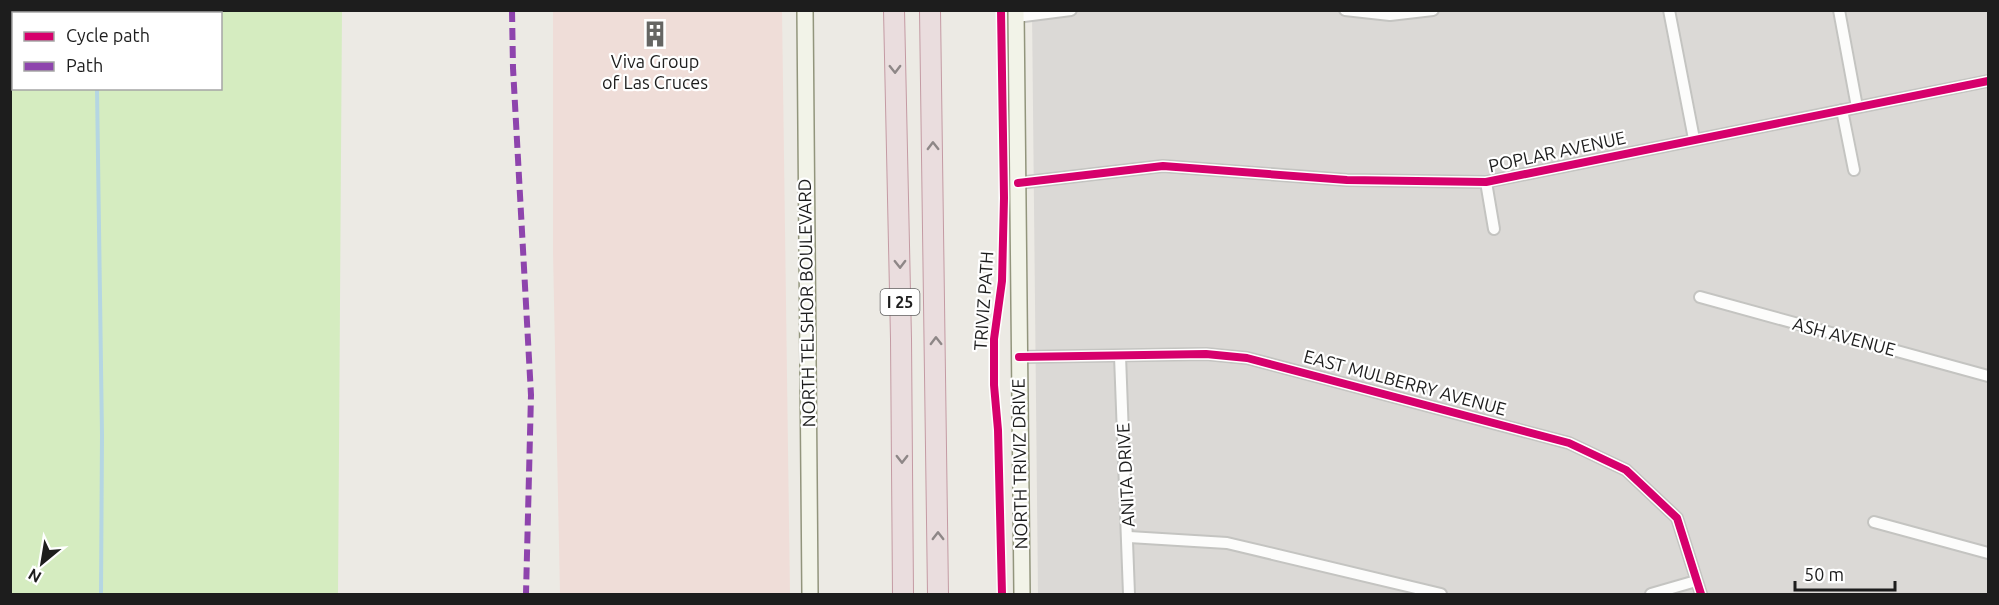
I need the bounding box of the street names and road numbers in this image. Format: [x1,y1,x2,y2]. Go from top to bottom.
street label: POPLAR AVENUE [1486,127,1627,175]
street label: NORTH TELSHOR BOULEVARD [794,179,818,427]
street label: TRIVIZ PATH [970,251,996,351]
road number: I 25 [880,289,920,315]
street label: ASH AVENUE [1791,313,1898,359]
street label: EAST MULBERRY AVENUE [1302,345,1509,419]
street label: NORTH TRIVIZ DRIVE [1008,378,1030,550]
street label: ANITA DRIVE [1112,423,1138,528]

